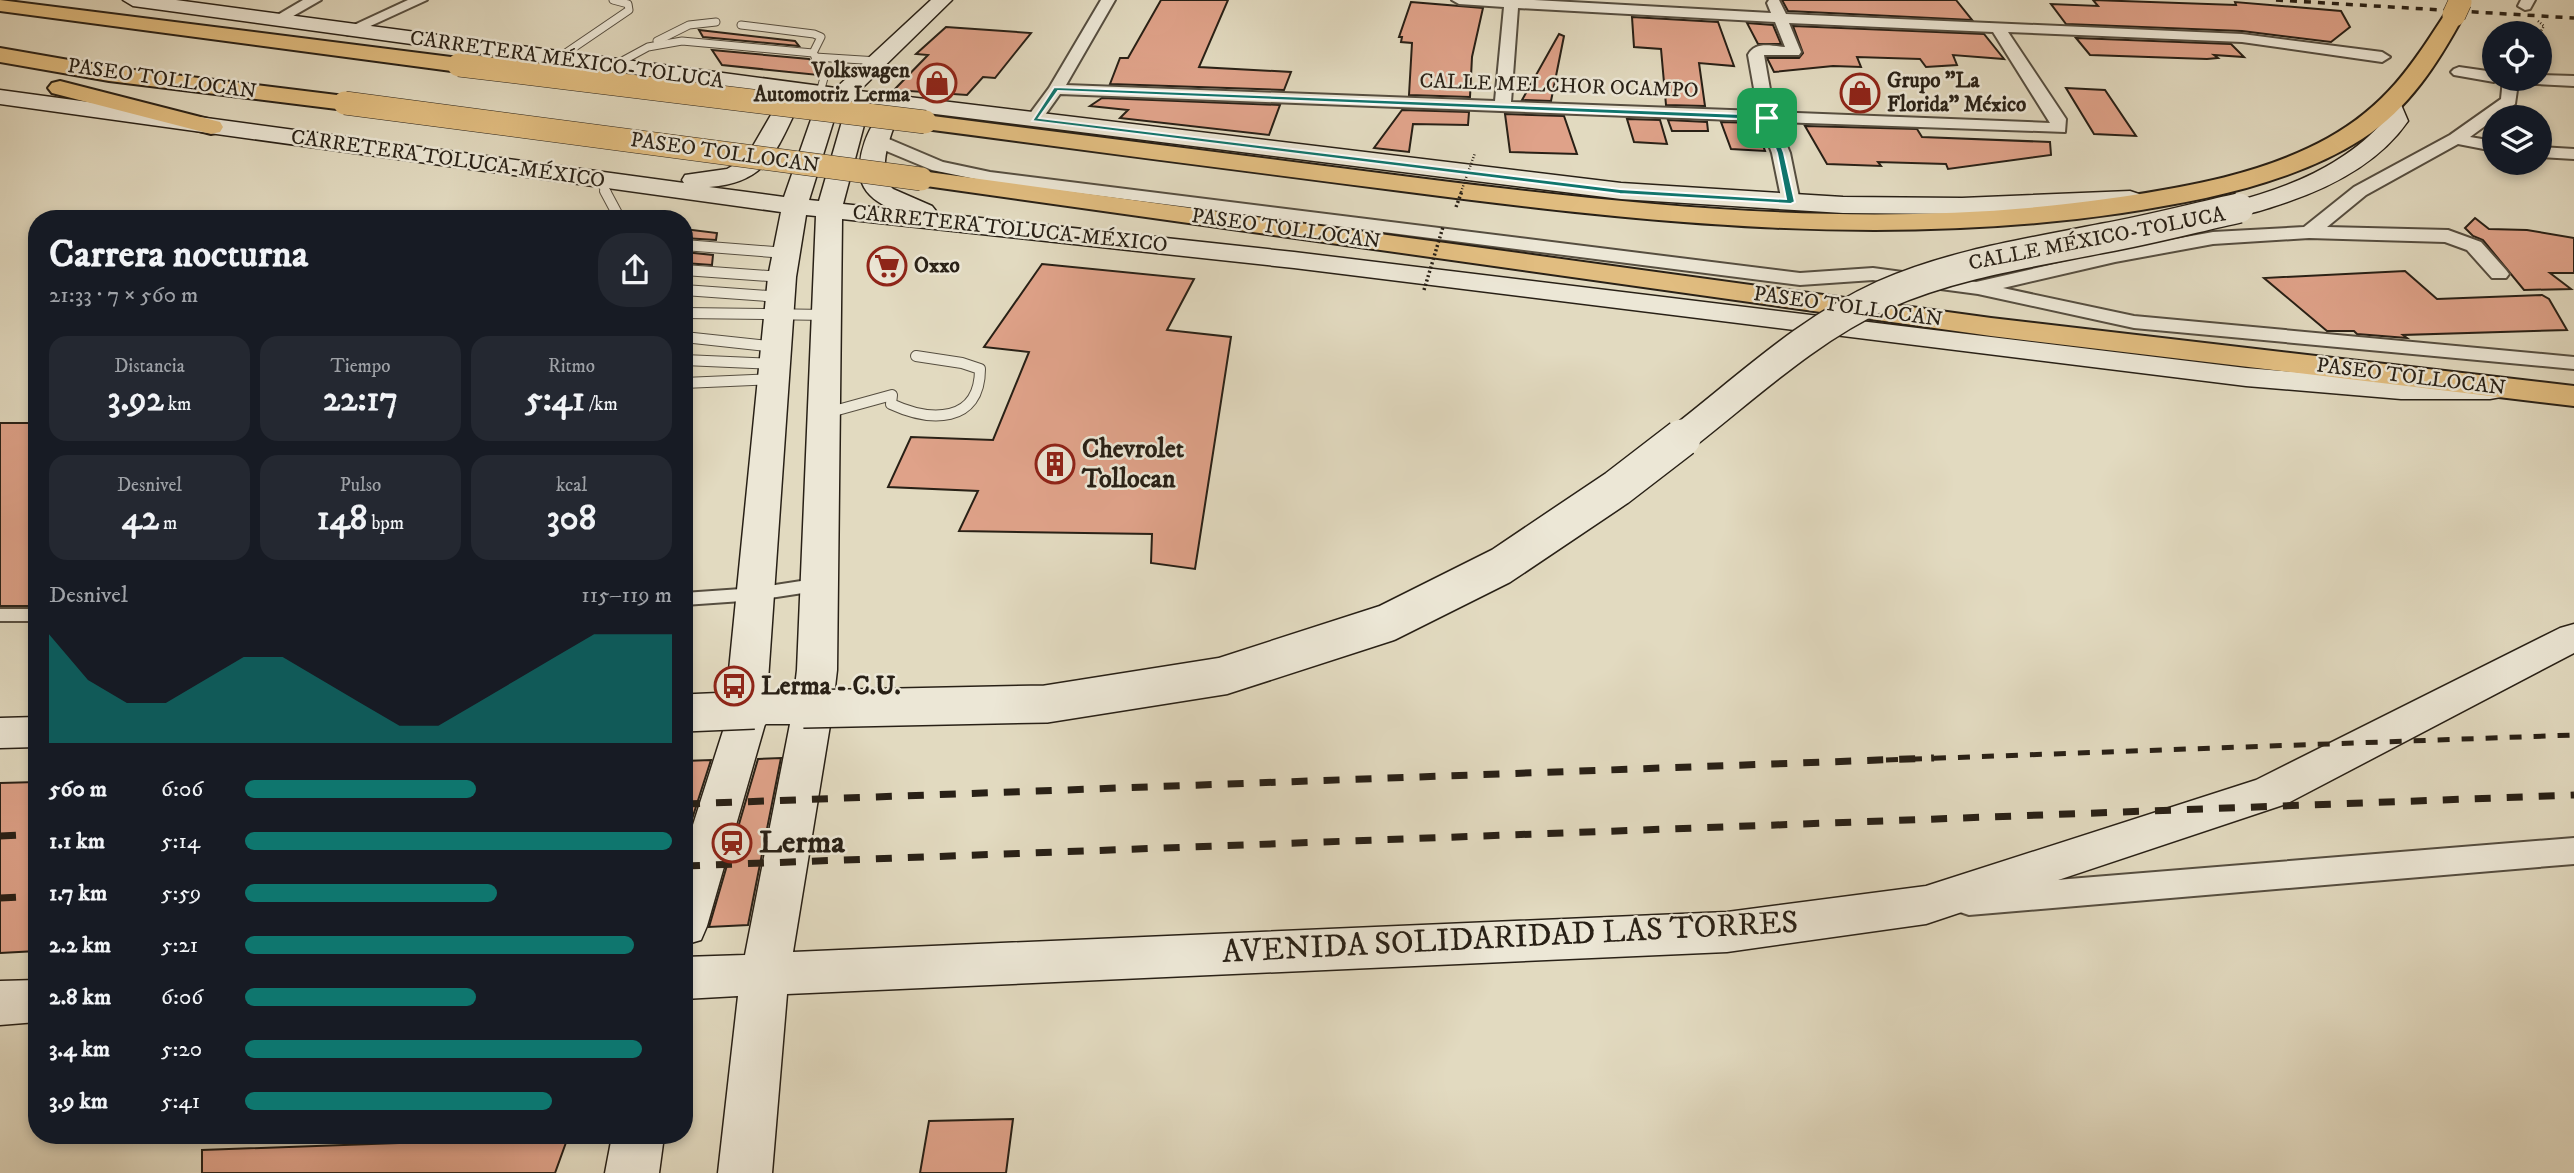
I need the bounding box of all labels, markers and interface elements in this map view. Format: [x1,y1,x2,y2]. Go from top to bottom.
map controls [2482,21,2552,175]
button: locate [2482,21,2552,91]
street label: CARRETERA MÉXICO-TOLUCA [408,24,726,95]
street label: PASEO TOLLOCAN [66,53,258,105]
place label: Volkswagen Automotriz Lerma [753,58,911,108]
shop icon: Volkswagen Automotriz Lerma [916,62,958,104]
street label: CALLE MELCHOR OCAMPO [1419,68,1699,104]
place label: Grupo "La Florida" México [1887,68,2026,118]
shop icon: Grupo "La Florida" México [1839,72,1881,114]
pin [1737,88,1797,148]
icon: arrive [1748,99,1786,137]
button: layers [2482,105,2552,175]
street label: CARRETERA TOLUCA-MÉXICO [289,123,607,194]
street label: PASEO TOLLOCAN [629,127,821,179]
street label: CARRETERA TOLUCA-MÉXICO [851,199,1169,258]
street label: CALLE MÉXICO-TOLUCA [1966,200,2228,277]
street label: PASEO TOLLOCAN [1190,203,1382,255]
text: Carrera nocturna [49,231,308,279]
button: share [598,233,672,307]
supermarket icon: Oxxo [866,245,908,287]
place label: Oxxo [914,253,960,279]
text: 21:33 · 7 × 560 m [49,281,198,310]
street label: PASEO TOLLOCAN [1752,281,1944,333]
street label: PASEO TOLLOCAN [2315,352,2507,402]
text: Distancia [114,355,185,378]
text: Tiempo [330,355,391,378]
text: Ritmo [548,355,595,378]
text: 3.92 [108,378,164,422]
text: 22:17 [323,378,398,422]
text: 5:41 [525,378,585,422]
text: km [164,393,191,416]
text: /km [585,393,618,416]
place label: Chevrolet Tollocan [1081,433,1185,496]
building icon: Chevrolet Tollocan [1034,443,1076,485]
text: Desnivel [117,474,182,497]
text: Pulso [340,474,381,497]
text: kcal [556,474,587,497]
text: 42 [122,497,159,541]
text: 148 [317,497,367,541]
text: 308 [547,497,596,541]
text: m [159,512,177,535]
text: bpm [367,512,404,535]
text: Desnivel [49,581,128,610]
text: 115–119 m [581,581,672,610]
bus stop icon: Lerma - C.U. [713,665,755,707]
place label: Lerma - C.U. [761,670,901,703]
text: 560 m [49,775,107,804]
text: 6:06 [161,775,203,804]
station icon: Lerma [711,822,753,864]
place label: Lerma [759,823,845,863]
text: 1.1 km [49,827,105,856]
text: 5:14 [161,827,200,856]
text: 1.7 km [49,879,107,908]
text: 5:59 [161,879,201,908]
street label: AVENIDA SOLIDARIDAD LAS TORRES [1221,903,1799,973]
text: 2.2 km [49,931,111,960]
text: 5:21 [161,931,198,960]
text: 2.8 km [49,983,111,1012]
text: 6:06 [161,983,203,1012]
text: 3.4 km [49,1035,110,1064]
text: 5:20 [161,1035,202,1064]
text: 3.9 km [49,1087,108,1116]
text: 5:41 [161,1087,200,1116]

